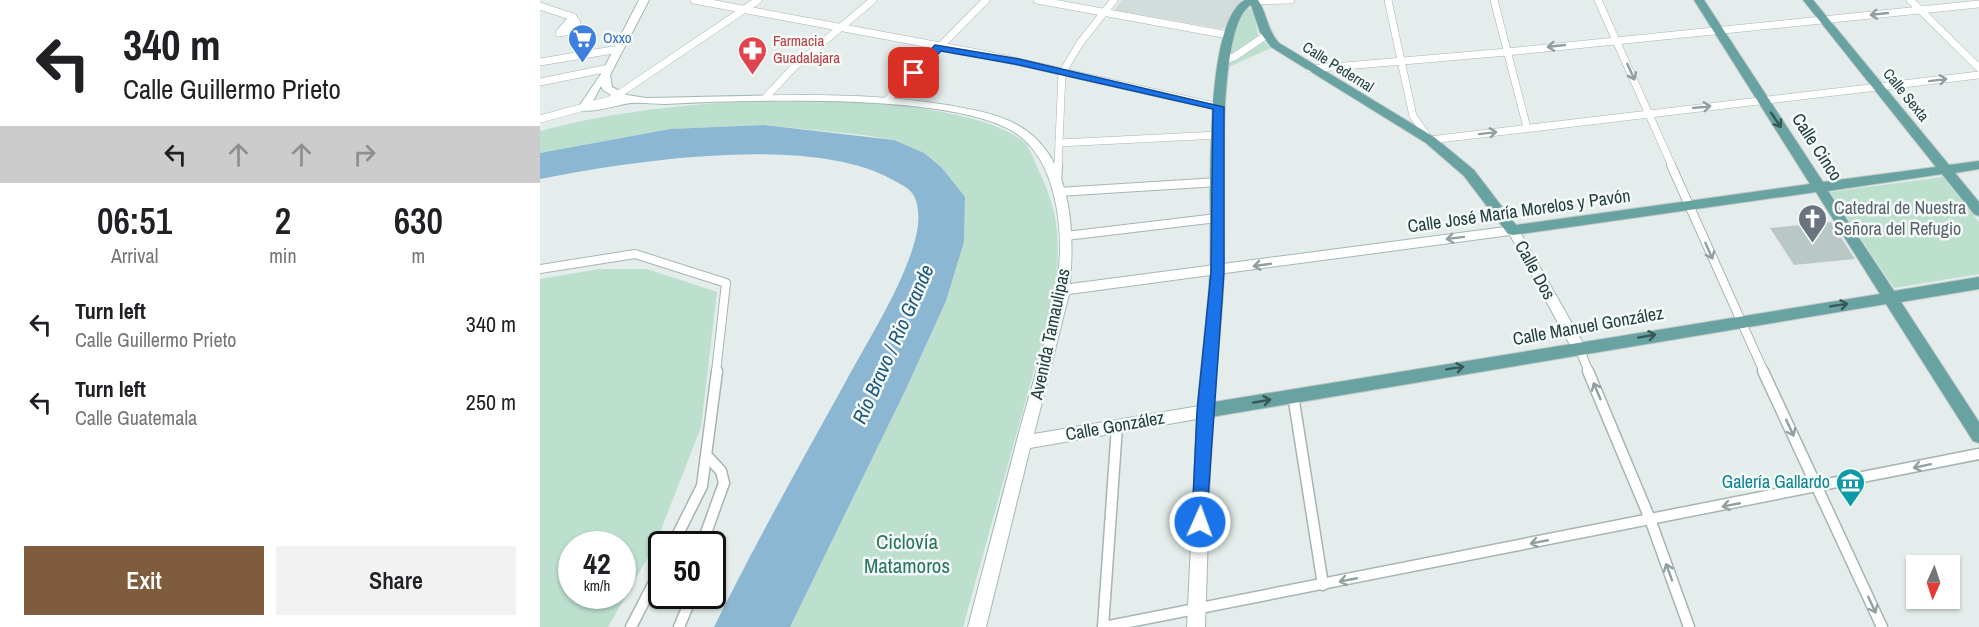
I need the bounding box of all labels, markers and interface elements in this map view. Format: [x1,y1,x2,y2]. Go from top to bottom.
one-way arrow [1870,9,1889,20]
text: 340 m [123,17,221,73]
supermarket icon: Oxxo [566,22,598,64]
icon: left [24,24,102,102]
place label: Oxxo [603,27,632,48]
place label: Farmacia Guadalajara [773,30,840,68]
pharmacy icon: Farmacia Guadalajara [736,34,768,76]
street label: Calle Pedernal [1298,36,1378,97]
one-way arrow [1546,41,1566,52]
pin [888,47,939,98]
icon: arrive [897,56,930,89]
one-way arrow [1625,63,1637,81]
street label: Calle Sexta [1878,64,1934,126]
text: Calle Guillermo Prieto [123,71,341,107]
one-way arrow [1927,74,1947,85]
one-way arrow [1692,101,1712,112]
street label: Calle Cinco [1786,108,1849,186]
one-way arrow [1770,111,1782,128]
one-way arrow [1477,127,1497,138]
icon: left [159,138,192,171]
icon: ahead [222,138,255,171]
icon: ahead [285,138,318,171]
icon: right [348,138,381,171]
street label: Calle José María Morelos y Pavón [1406,182,1632,239]
place label: Catedral de Nuestra Señora del Refugio [1834,195,1966,241]
text: 06:51 [97,197,172,245]
text: 2 [275,197,291,245]
text: 630 [394,197,443,245]
church icon: Catedral de Nuestra Señora del Refugio [1797,202,1829,244]
one-way arrow [1445,232,1465,243]
street label: Calle Dos [1509,236,1562,304]
one-way arrow [1704,241,1716,259]
text: Arrival [111,242,158,269]
text: min [269,242,297,269]
text: m [411,242,425,269]
water label: Río Bravo / Rio Grande [845,260,940,428]
one-way arrow [1252,260,1272,271]
street label: Avenida Tamaulipas [1023,266,1076,403]
text: Turn left [75,296,146,326]
street label: Calle Manuel González [1511,300,1665,351]
one-way arrow [1829,300,1849,311]
icon: left [24,308,57,341]
text: 340 m [466,309,516,339]
text: Calle Guillermo Prieto [75,326,236,353]
one-way arrow [1636,330,1656,341]
one-way arrow [1444,363,1464,374]
text: Turn left [75,374,146,404]
one-way arrow [1591,382,1602,400]
icon: left [24,386,57,419]
text: 250 m [466,387,516,417]
one-way arrow [1252,395,1272,406]
text: Calle Guatemala [75,404,197,431]
street label: Calle González [1063,405,1166,447]
one-way arrow [1784,419,1796,437]
one-way arrow [1913,461,1932,472]
museum icon: Galería Gallardo [1835,466,1867,508]
place label: Galería Gallardo [1722,469,1830,494]
position arrow [1168,490,1232,554]
one-way arrow [1721,499,1741,510]
park label: Ciclovía Matamoros [864,527,950,580]
speed limit sign: 50 [648,531,726,609]
one-way arrow [1530,537,1550,548]
text: 42 [583,543,611,583]
button: Exit [24,546,264,615]
button: Share [276,546,516,615]
north arrow [1906,555,1960,609]
map controls [1906,555,1960,609]
one-way arrow [1663,563,1674,582]
text: km/h [584,575,610,596]
one-way arrow [1339,575,1358,586]
one-way arrow [1866,596,1878,614]

